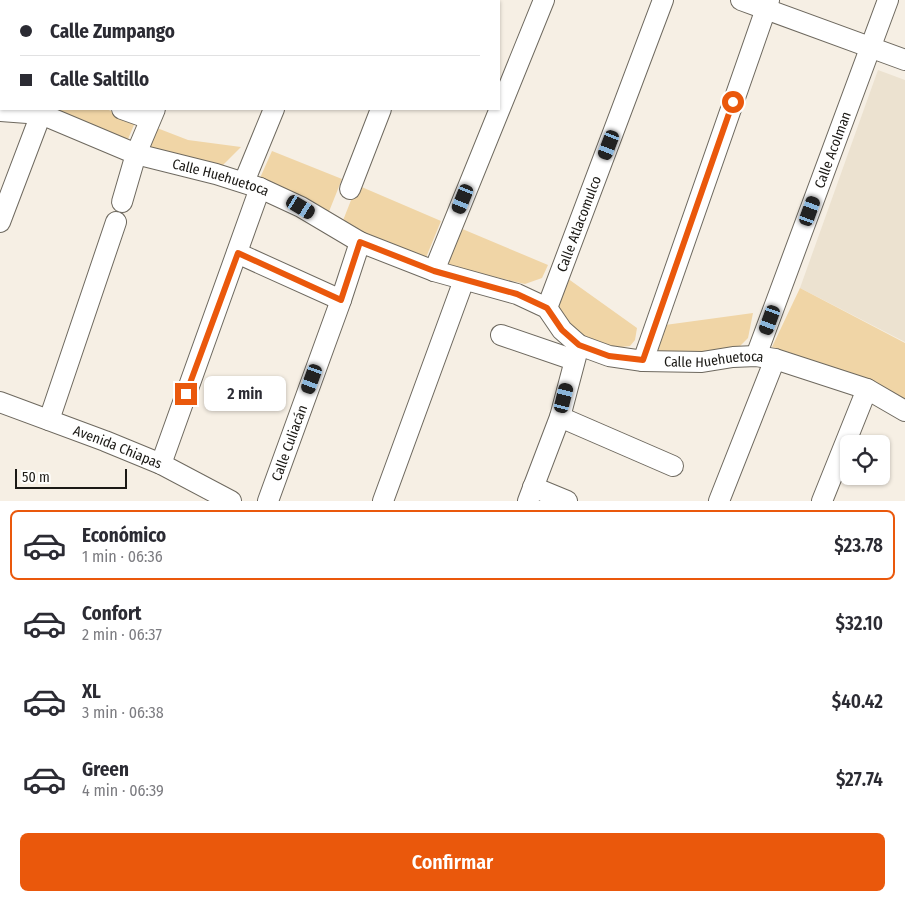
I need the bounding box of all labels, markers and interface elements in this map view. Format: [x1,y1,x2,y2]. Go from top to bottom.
text: Calle Zumpango [50,20,175,43]
text: Calle Saltillo [50,68,149,91]
route start [722,91,744,113]
street label: Calle Acolman [811,109,855,191]
car [596,128,621,162]
street label: Calle Huehuetoca [170,155,272,200]
street label: Calle Atlacomulco [553,173,605,274]
car [450,182,475,216]
car [284,193,317,221]
car [797,194,822,228]
car [757,303,782,337]
street label: Calle Huehuetoca [664,348,765,371]
car [299,362,324,396]
callout: 2 min [204,376,286,412]
car [553,382,574,414]
route end [175,383,197,405]
text: 2 min [227,384,263,403]
street label: Calle Culiacán [268,403,311,483]
street label: Avenida Chiapas [71,422,164,472]
map controls [840,435,890,485]
button: locate [840,435,890,485]
scale bar [15,466,128,489]
text: 50 m [22,469,50,486]
icon: car [22,523,67,568]
text: Económico [82,524,166,547]
text: $23.78 [834,534,883,557]
text: 1 min · 06:36 [82,547,163,566]
icon: car [22,601,67,646]
text: Confort [82,602,142,625]
text: $32.10 [836,612,883,635]
text: 2 min · 06:37 [82,625,162,644]
icon: car [22,679,67,724]
text: XL [82,680,101,703]
text: $40.42 [832,690,883,713]
text: 3 min · 06:38 [82,703,164,722]
icon: car [22,757,67,802]
text: Green [82,758,129,781]
text: $27.74 [836,768,883,791]
text: 4 min · 06:39 [82,781,164,800]
button: Confirmar [20,833,885,891]

